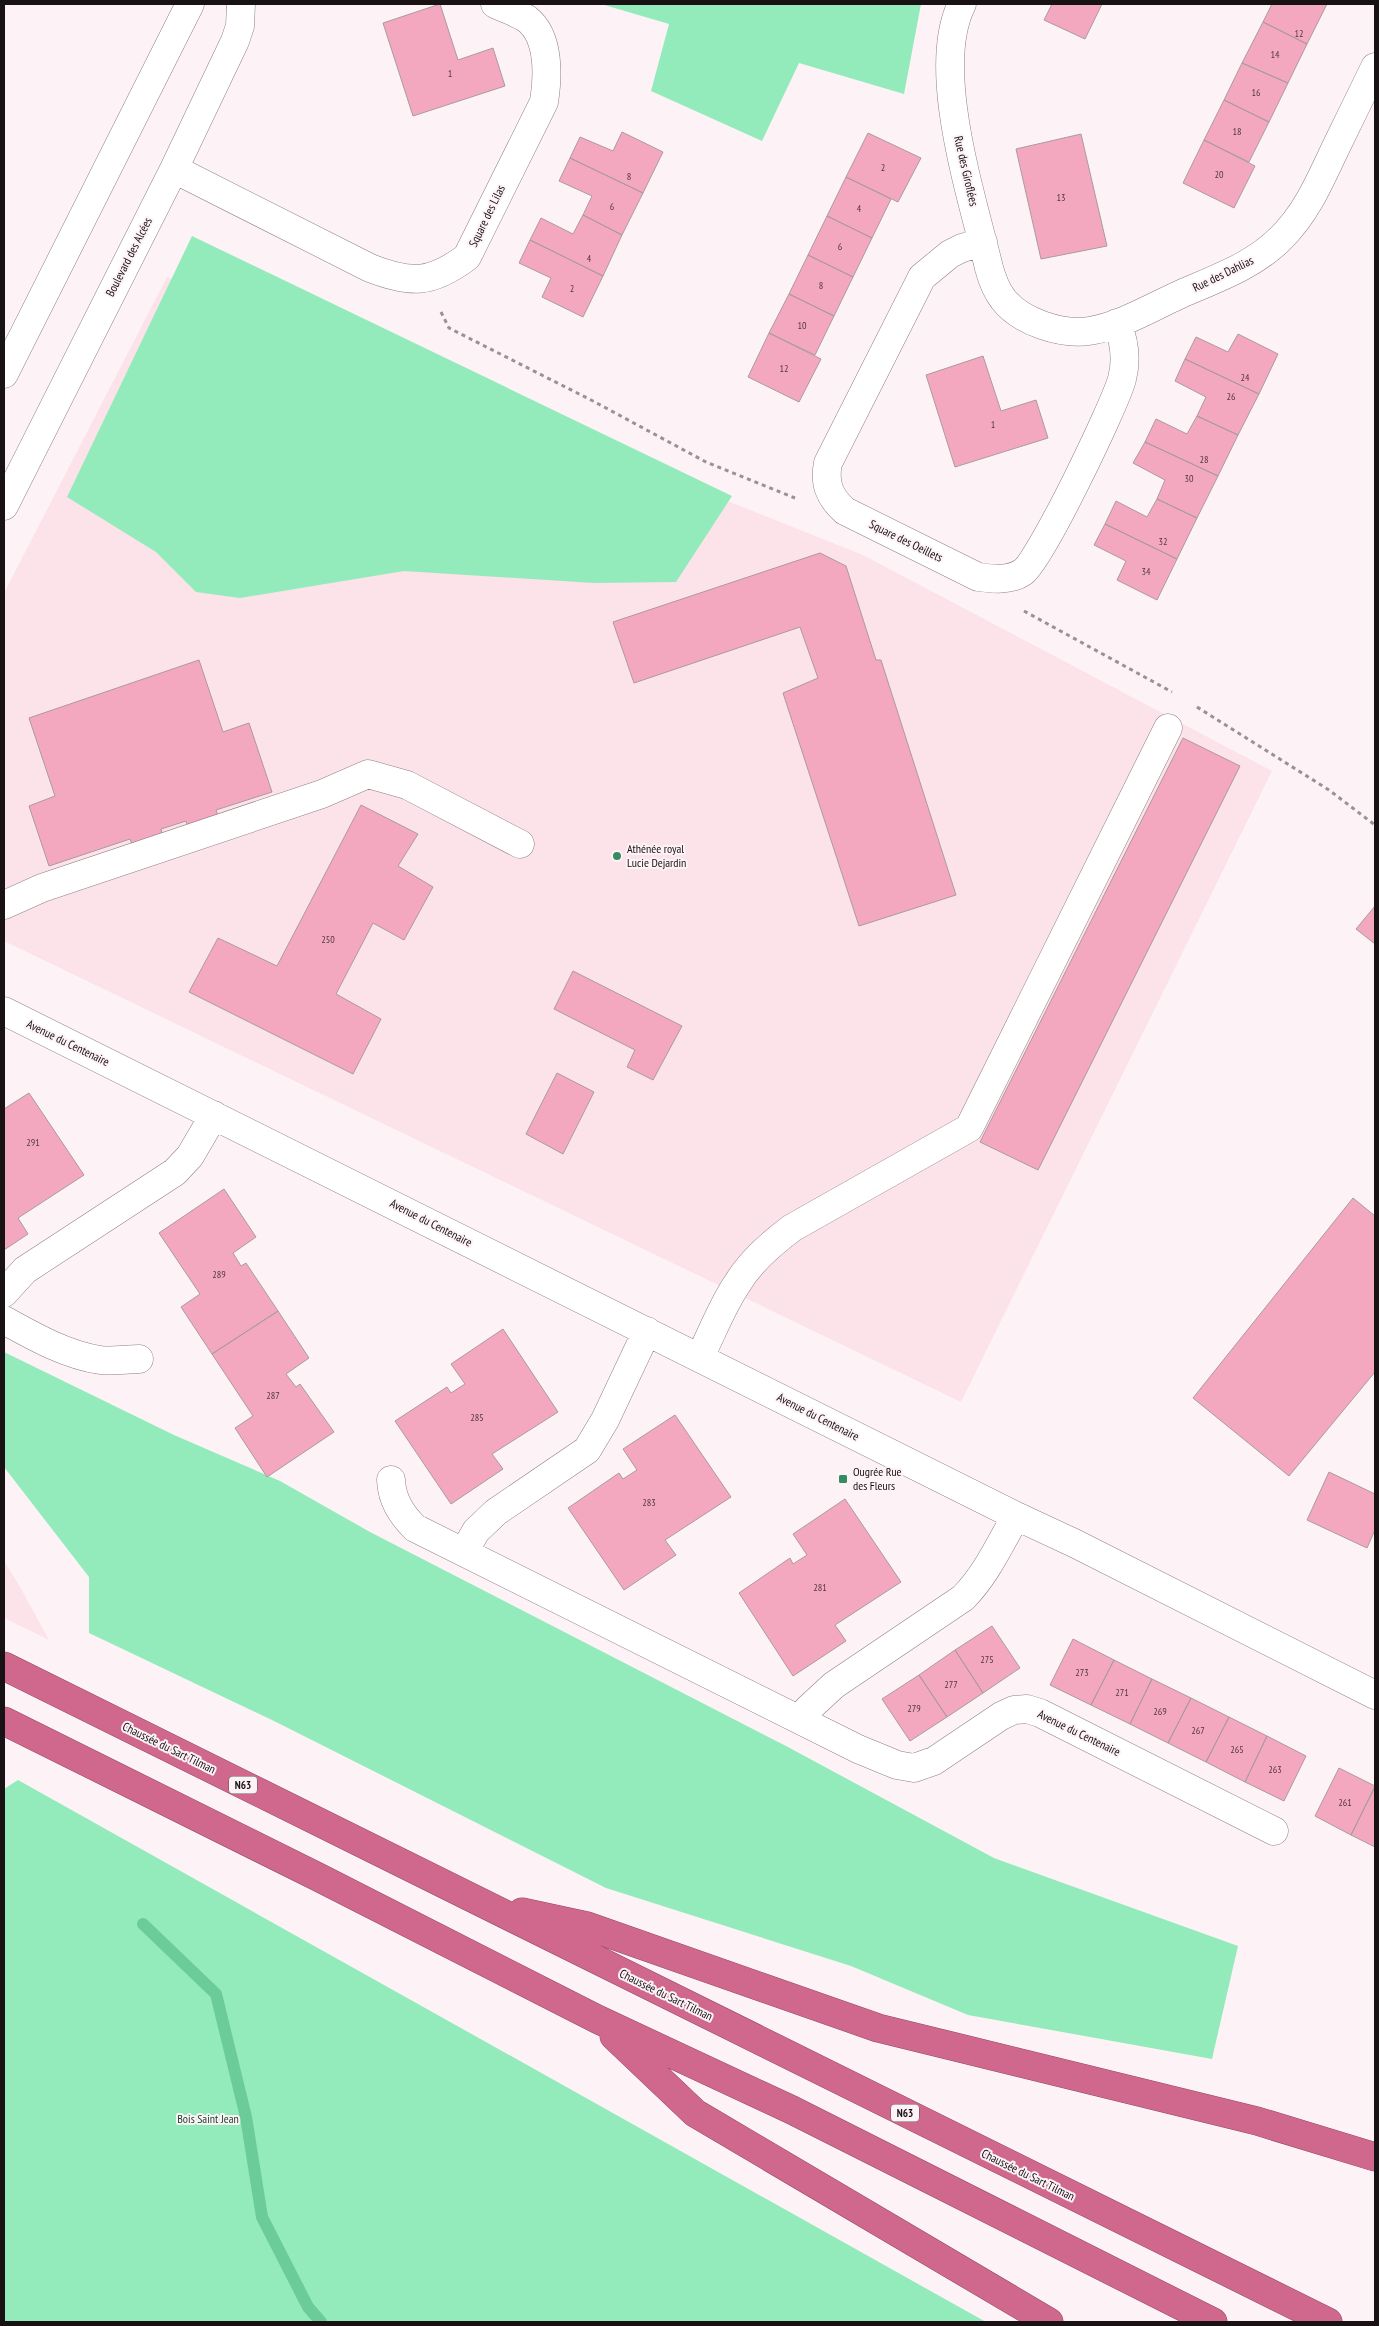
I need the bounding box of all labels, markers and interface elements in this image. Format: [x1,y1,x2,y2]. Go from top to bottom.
house number: 12 [1295,27,1304,40]
house number: 14 [1271,48,1280,61]
house number: 1 [448,67,452,80]
house number: 16 [1252,86,1261,99]
house number: 18 [1233,125,1242,138]
street label: Rue des Giroflées [951,134,982,208]
house number: 2 [881,161,885,174]
house number: 20 [1215,168,1224,181]
house number: 8 [627,170,631,183]
street label: Square des Lilas [465,182,508,249]
house number: 13 [1057,191,1066,204]
house number: 6 [610,200,615,213]
house number: 4 [857,202,862,215]
street label: Boulevard des Alcées [102,215,155,299]
house number: 6 [838,240,843,253]
house number: 4 [587,252,592,265]
street label: Rue des Dahlias [1190,252,1256,295]
house number: 8 [819,279,823,292]
house number: 2 [570,282,574,295]
house number: 10 [798,319,807,332]
house number: 12 [780,362,789,375]
house number: 24 [1241,371,1250,384]
house number: 26 [1227,390,1236,403]
house number: 1 [991,418,995,431]
house number: 28 [1200,453,1209,466]
house number: 30 [1185,472,1194,485]
street label: Square des Oeillets [867,516,945,565]
house number: 32 [1159,535,1168,548]
house number: 34 [1142,565,1151,578]
place label: Athénée royal Lucie Dejardin [627,841,686,870]
marker: Athénée royal Lucie Dejardin [611,850,623,862]
house number: 250 [321,933,335,946]
street label: Avenue du Centenaire [24,1016,112,1069]
house number: 291 [26,1136,40,1149]
street label: Avenue du Centenaire [388,1195,475,1250]
house number: 289 [212,1268,226,1281]
house number: 287 [266,1389,280,1402]
street label: Avenue du Centenaire [775,1389,862,1444]
house number: 285 [470,1411,484,1424]
place label: Ougrée Rue des Fleurs [853,1464,902,1493]
marker: Ougrée Rue des Fleurs [837,1473,849,1485]
house number: 283 [642,1496,656,1509]
house number: 281 [813,1581,827,1594]
house number: 275 [980,1653,994,1666]
house number: 273 [1075,1666,1089,1679]
house number: 277 [944,1678,958,1691]
house number: 271 [1115,1686,1129,1699]
house number: 279 [907,1702,921,1715]
house number: 269 [1153,1705,1167,1718]
street label: Avenue du Centenaire [1035,1706,1123,1759]
street label: Chaussée du Sart Tilman [120,1718,218,1777]
house number: 267 [1191,1724,1205,1737]
house number: 265 [1230,1743,1244,1756]
house number: 263 [1268,1763,1282,1776]
road number: N63 [229,1776,257,1794]
house number: 261 [1338,1796,1352,1809]
street label: Chaussée du Sart Tilman [617,1965,715,2024]
road number: N63 [891,2104,919,2122]
park label: Bois Saint Jean [177,2111,239,2126]
street label: Chaussée du Sart Tilman [979,2145,1077,2204]

